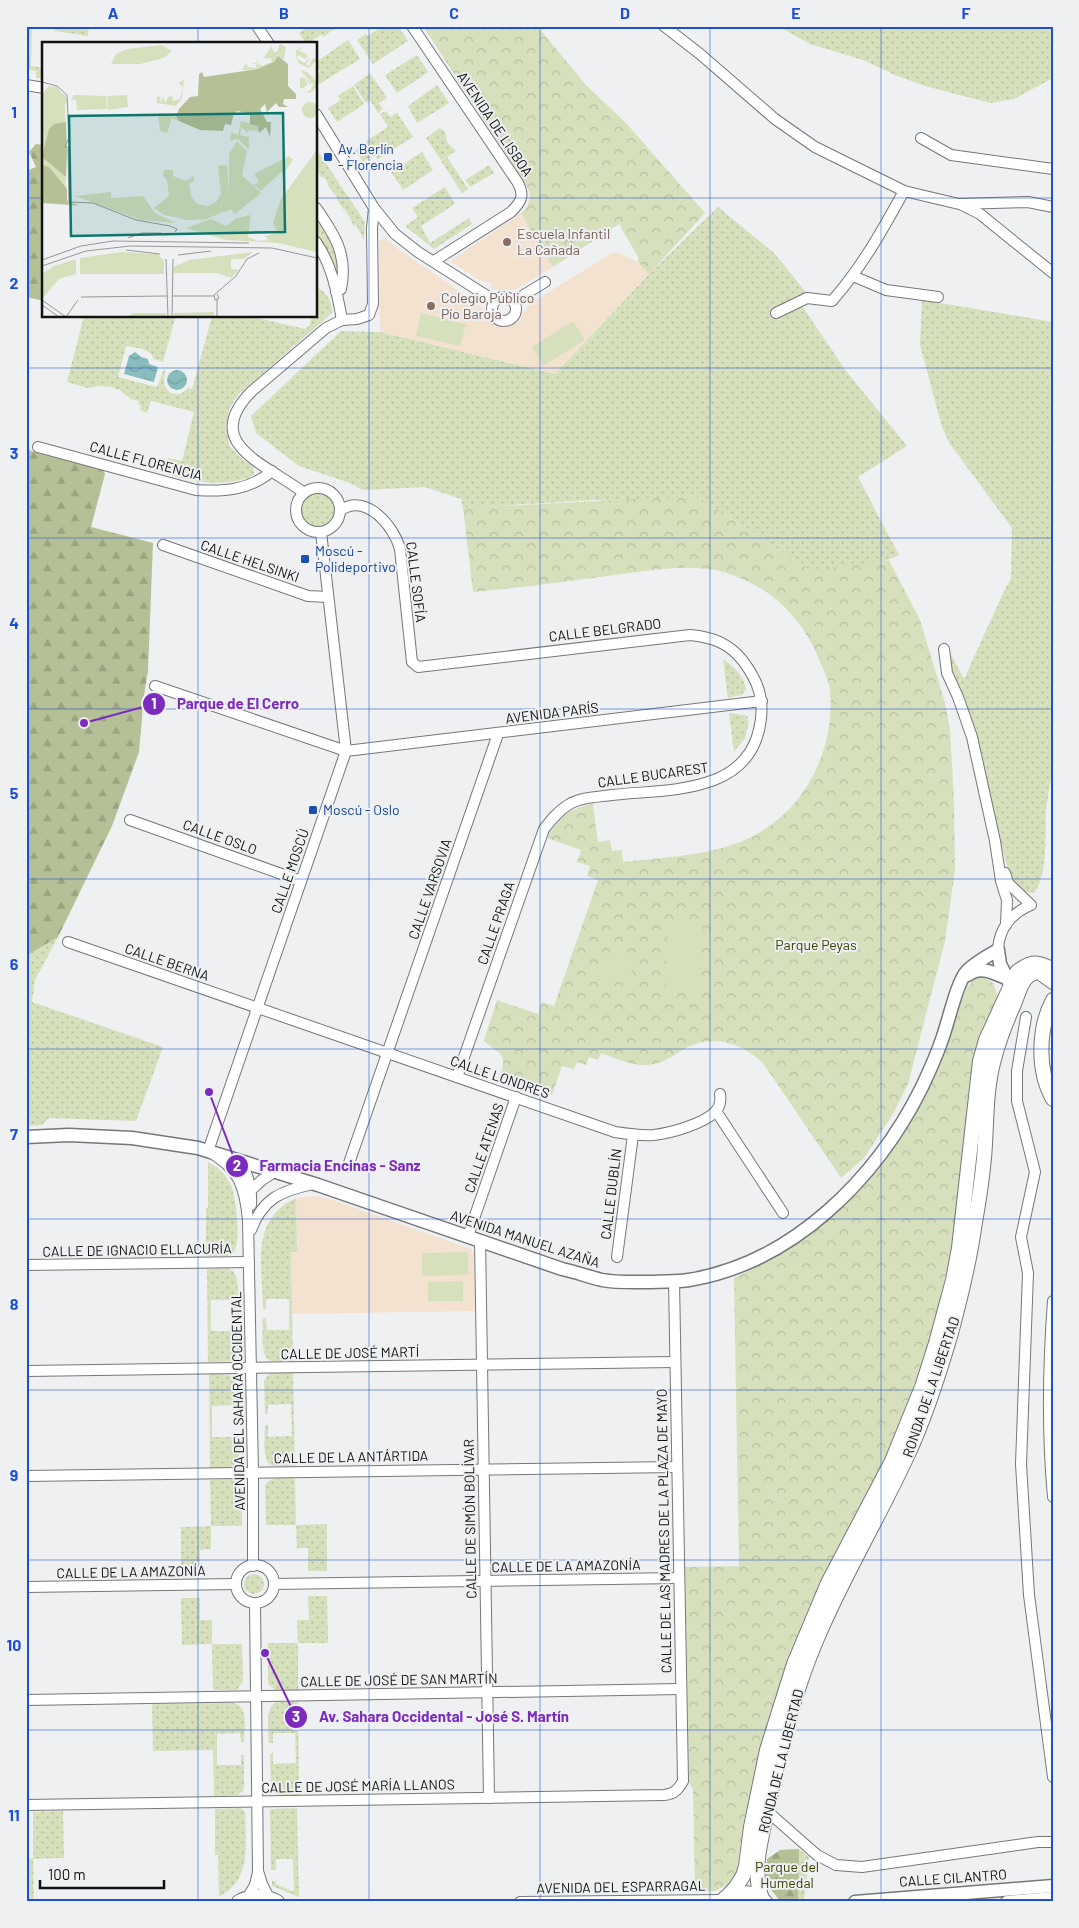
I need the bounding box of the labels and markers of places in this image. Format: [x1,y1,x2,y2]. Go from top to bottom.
place label: Av. Berlín - Florencia [338,140,403,173]
marker: Av. Berlín - Florencia [322,151,334,163]
place label: Escuela Infantil La Cañada [517,225,610,258]
marker: Escuela Infantil La Cañada [501,236,513,248]
place label: Colegio Público Pío Baroja [441,289,534,322]
marker: Colegio Público Pío Baroja [425,300,437,312]
place label: Moscú - Polideportivo [315,542,396,575]
marker: Moscú - Polideportivo [299,553,311,565]
callout: Parque de El Cerro [142,689,309,719]
place label: Moscú - Oslo [323,801,400,818]
marker: Moscú - Oslo [307,804,319,816]
callout: Farmacia Encinas - Sanz [224,1151,430,1181]
callout: Av. Sahara Occidental - José S. Martín [284,1702,579,1732]

